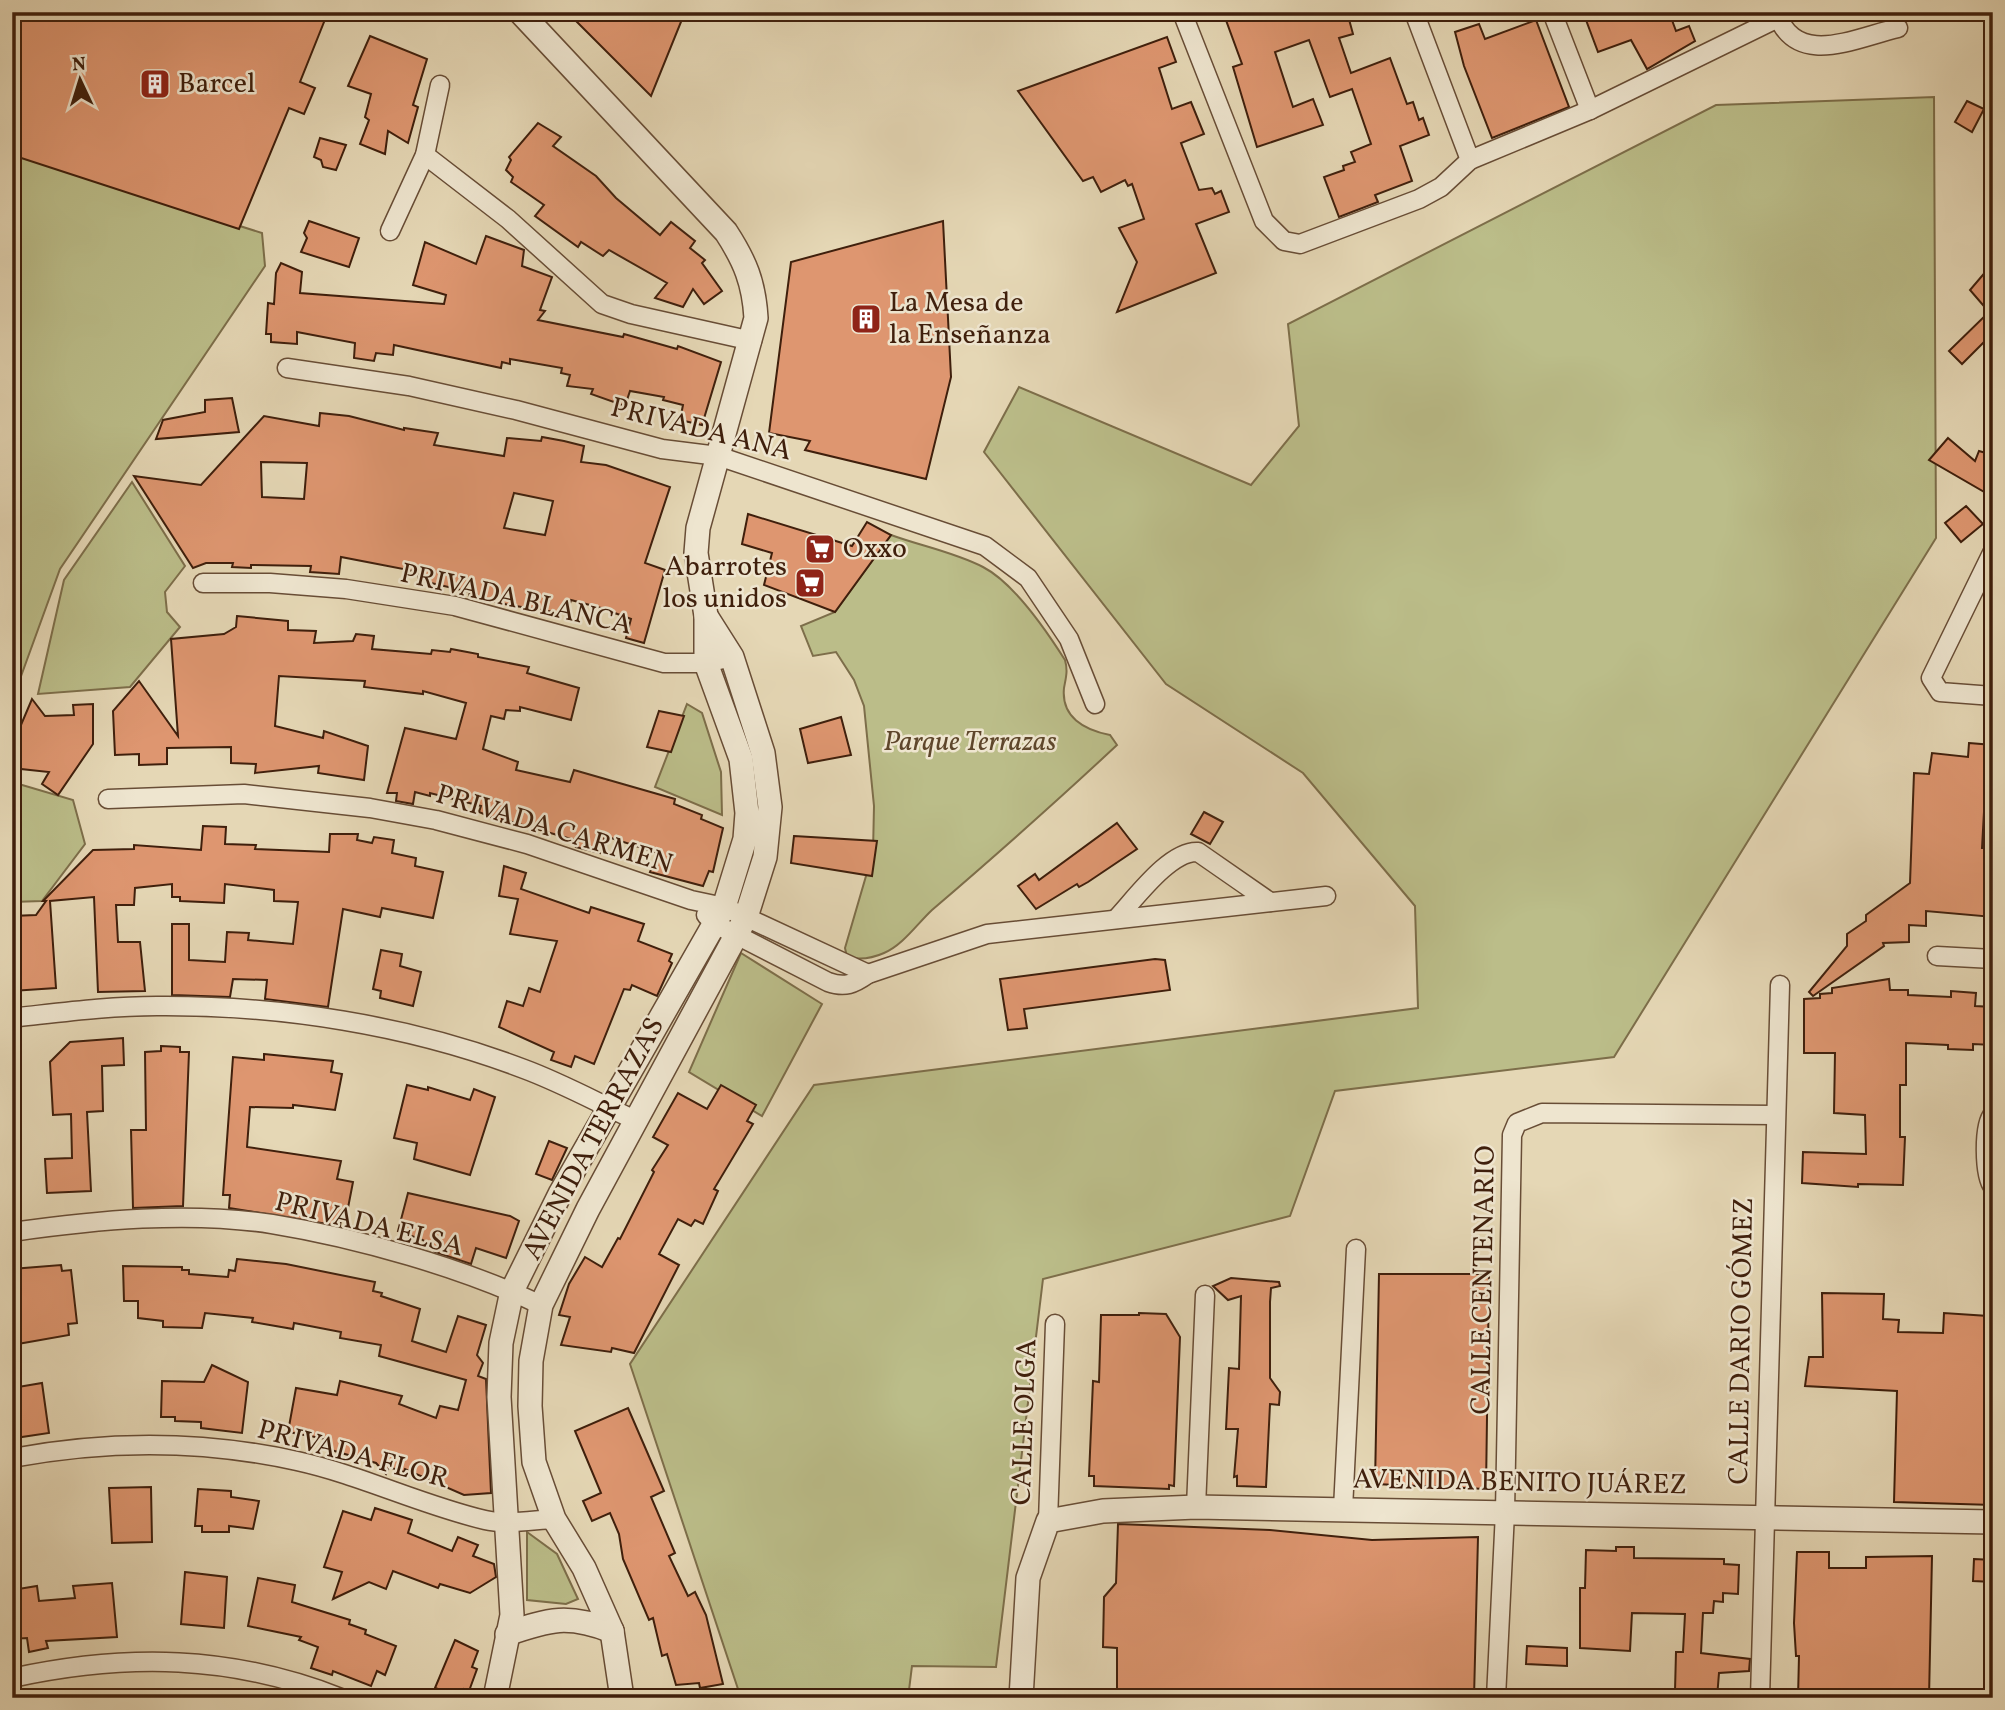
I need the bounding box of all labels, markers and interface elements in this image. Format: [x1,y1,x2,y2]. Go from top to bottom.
north arrow [46,46,116,116]
text: N [71,52,87,78]
place label: Barcel [178,65,255,104]
building icon: Barcel [138,67,172,101]
place label: La Mesa de la Enseñanza [889,284,1051,355]
building icon: La Mesa de la Enseñanza [849,302,883,336]
street label: PRIVADA ANA [606,389,796,471]
place label: Oxxo [843,530,907,569]
supermarket icon: Oxxo [803,532,837,566]
place label: Abarrotes los unidos [663,548,787,619]
street label: PRIVADA BLANCA [396,554,636,646]
supermarket icon: Abarrotes los unidos [793,566,827,600]
park label: Parque Terrazas [883,723,1057,762]
street label: PRIVADA CARMEN [431,775,677,885]
street label: AVENIDA TERRAZAS [513,1011,675,1267]
street label: CALLE CENTENARIO [1462,1145,1506,1415]
street label: PRIVADA ELSA [270,1183,468,1267]
street label: CALLE DARIO GÓMEZ [1720,1197,1764,1485]
street label: CALLE OLGA [1003,1338,1047,1506]
street label: PRIVADA FLOR [253,1411,453,1499]
street label: AVENIDA BENITO JUÁREZ [1353,1461,1687,1505]

